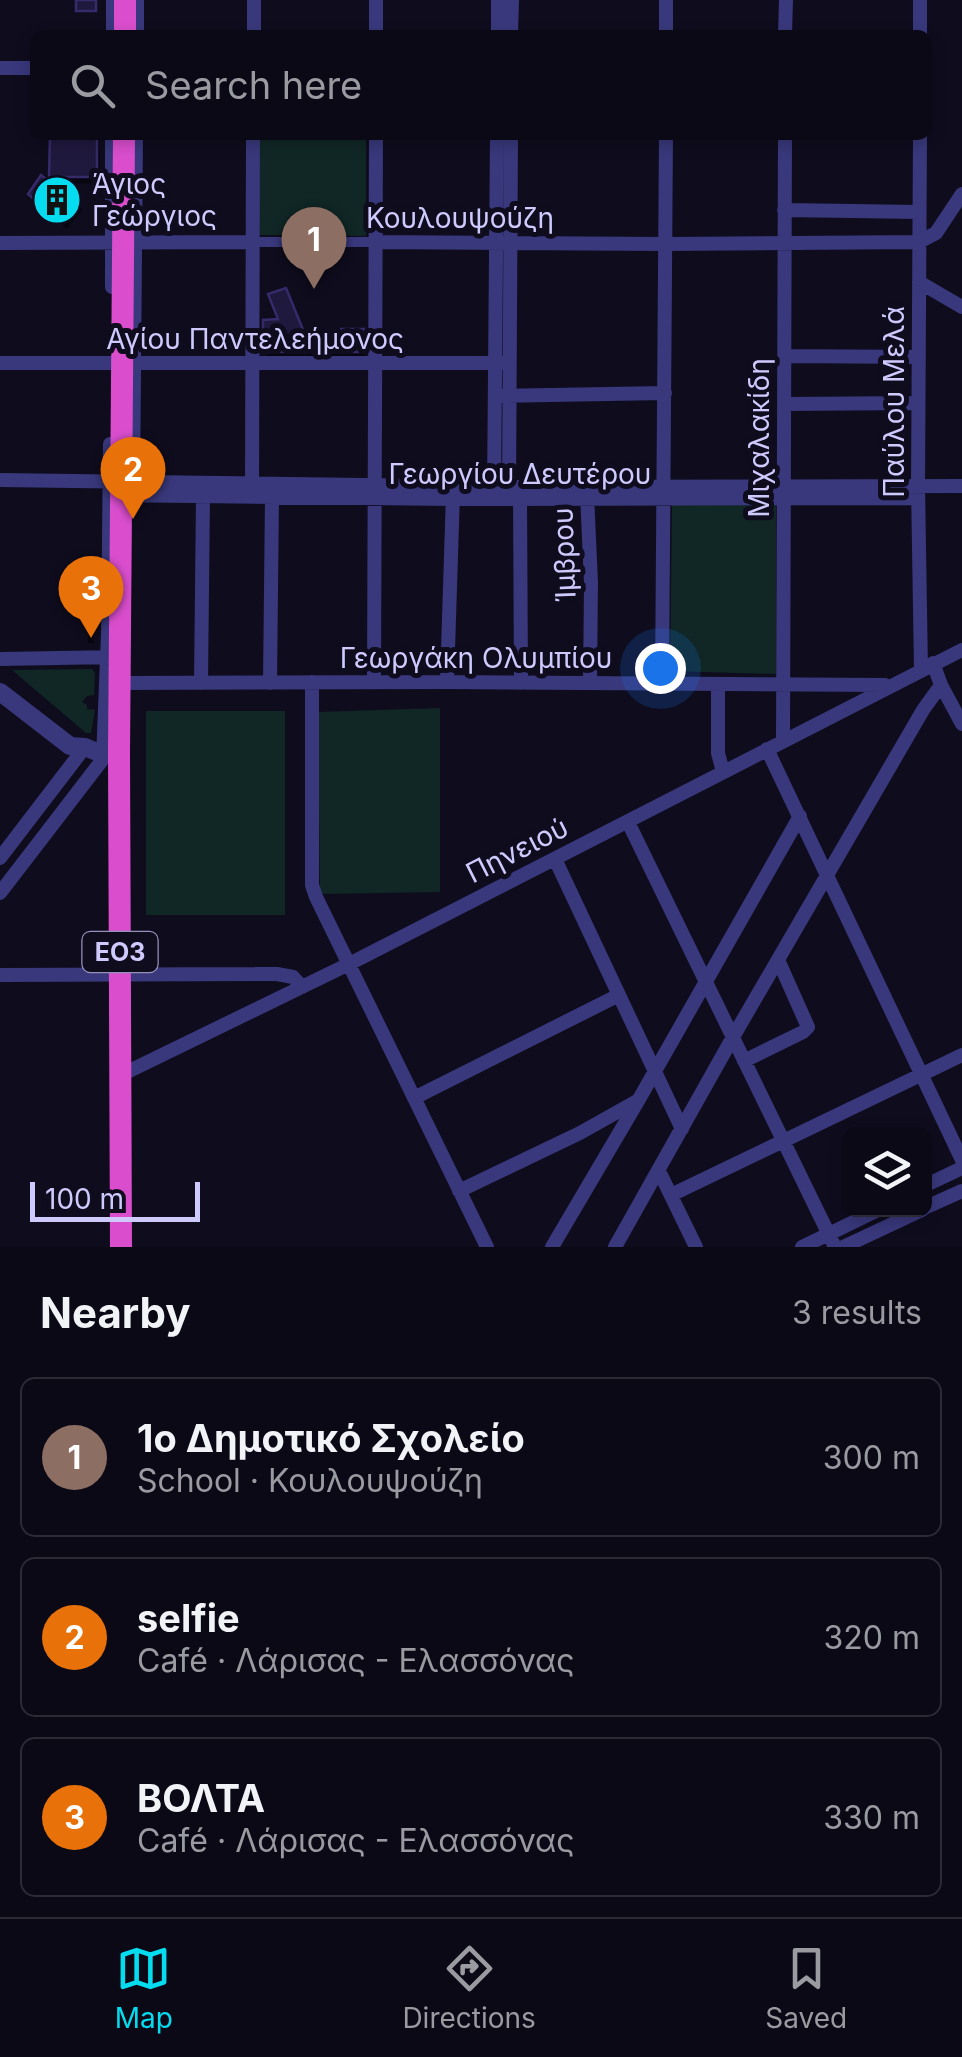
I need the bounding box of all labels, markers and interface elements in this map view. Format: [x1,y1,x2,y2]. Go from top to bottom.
search box [30,30,932,140]
icon: search [65,58,120,113]
text: Search here [145,62,362,108]
place label: Άγιος Γεώργιος [92,167,217,233]
building icon: Άγιος Γεώργιος [31,174,83,226]
street label: Κουλουψούζη [366,201,554,235]
pin: 1 [282,206,346,289]
street label: Παύλου Μελά [877,306,911,498]
street label: Αγίου Παντελεήμονος [106,322,404,356]
street label: Μιχαλακίδη [742,358,776,518]
pin: 2 [100,436,166,519]
street label: Γεωργίου Δευτέρου [389,457,651,491]
street label: Ίμβρου [545,507,583,603]
pin: 3 [58,556,124,638]
street label: Γεωργάκη Ολυμπίου [340,641,612,675]
your location [635,643,686,694]
street label: Πηνειού [460,810,574,890]
road number: ΕΟ3 [82,932,158,972]
map controls [842,1127,932,1217]
button: layers [842,1127,932,1217]
scale bar [30,1177,200,1222]
text: 100 m [45,1182,124,1216]
text: Nearby [40,1287,191,1338]
text: 3 results [792,1293,922,1332]
text: 1o Δημοτικό Σχολείο [137,1415,525,1461]
text: 1 [68,1438,81,1477]
text: 300 m [823,1438,920,1477]
text: School · Κουλουψούζη [137,1461,483,1500]
text: selfie [137,1595,240,1641]
text: 2 [64,1618,85,1657]
text: 320 m [824,1618,920,1657]
text: Café · Λάρισας - Ελασσόνας [137,1641,575,1680]
text: ΒΟΛΤΑ [137,1775,265,1821]
text: 3 [64,1798,85,1837]
text: 330 m [823,1798,920,1837]
text: Café · Λάρισας - Ελασσόνας [137,1821,575,1860]
tab: Map [115,1941,173,2035]
tab: Directions [402,1941,536,2035]
tab: Saved [765,1941,847,2035]

